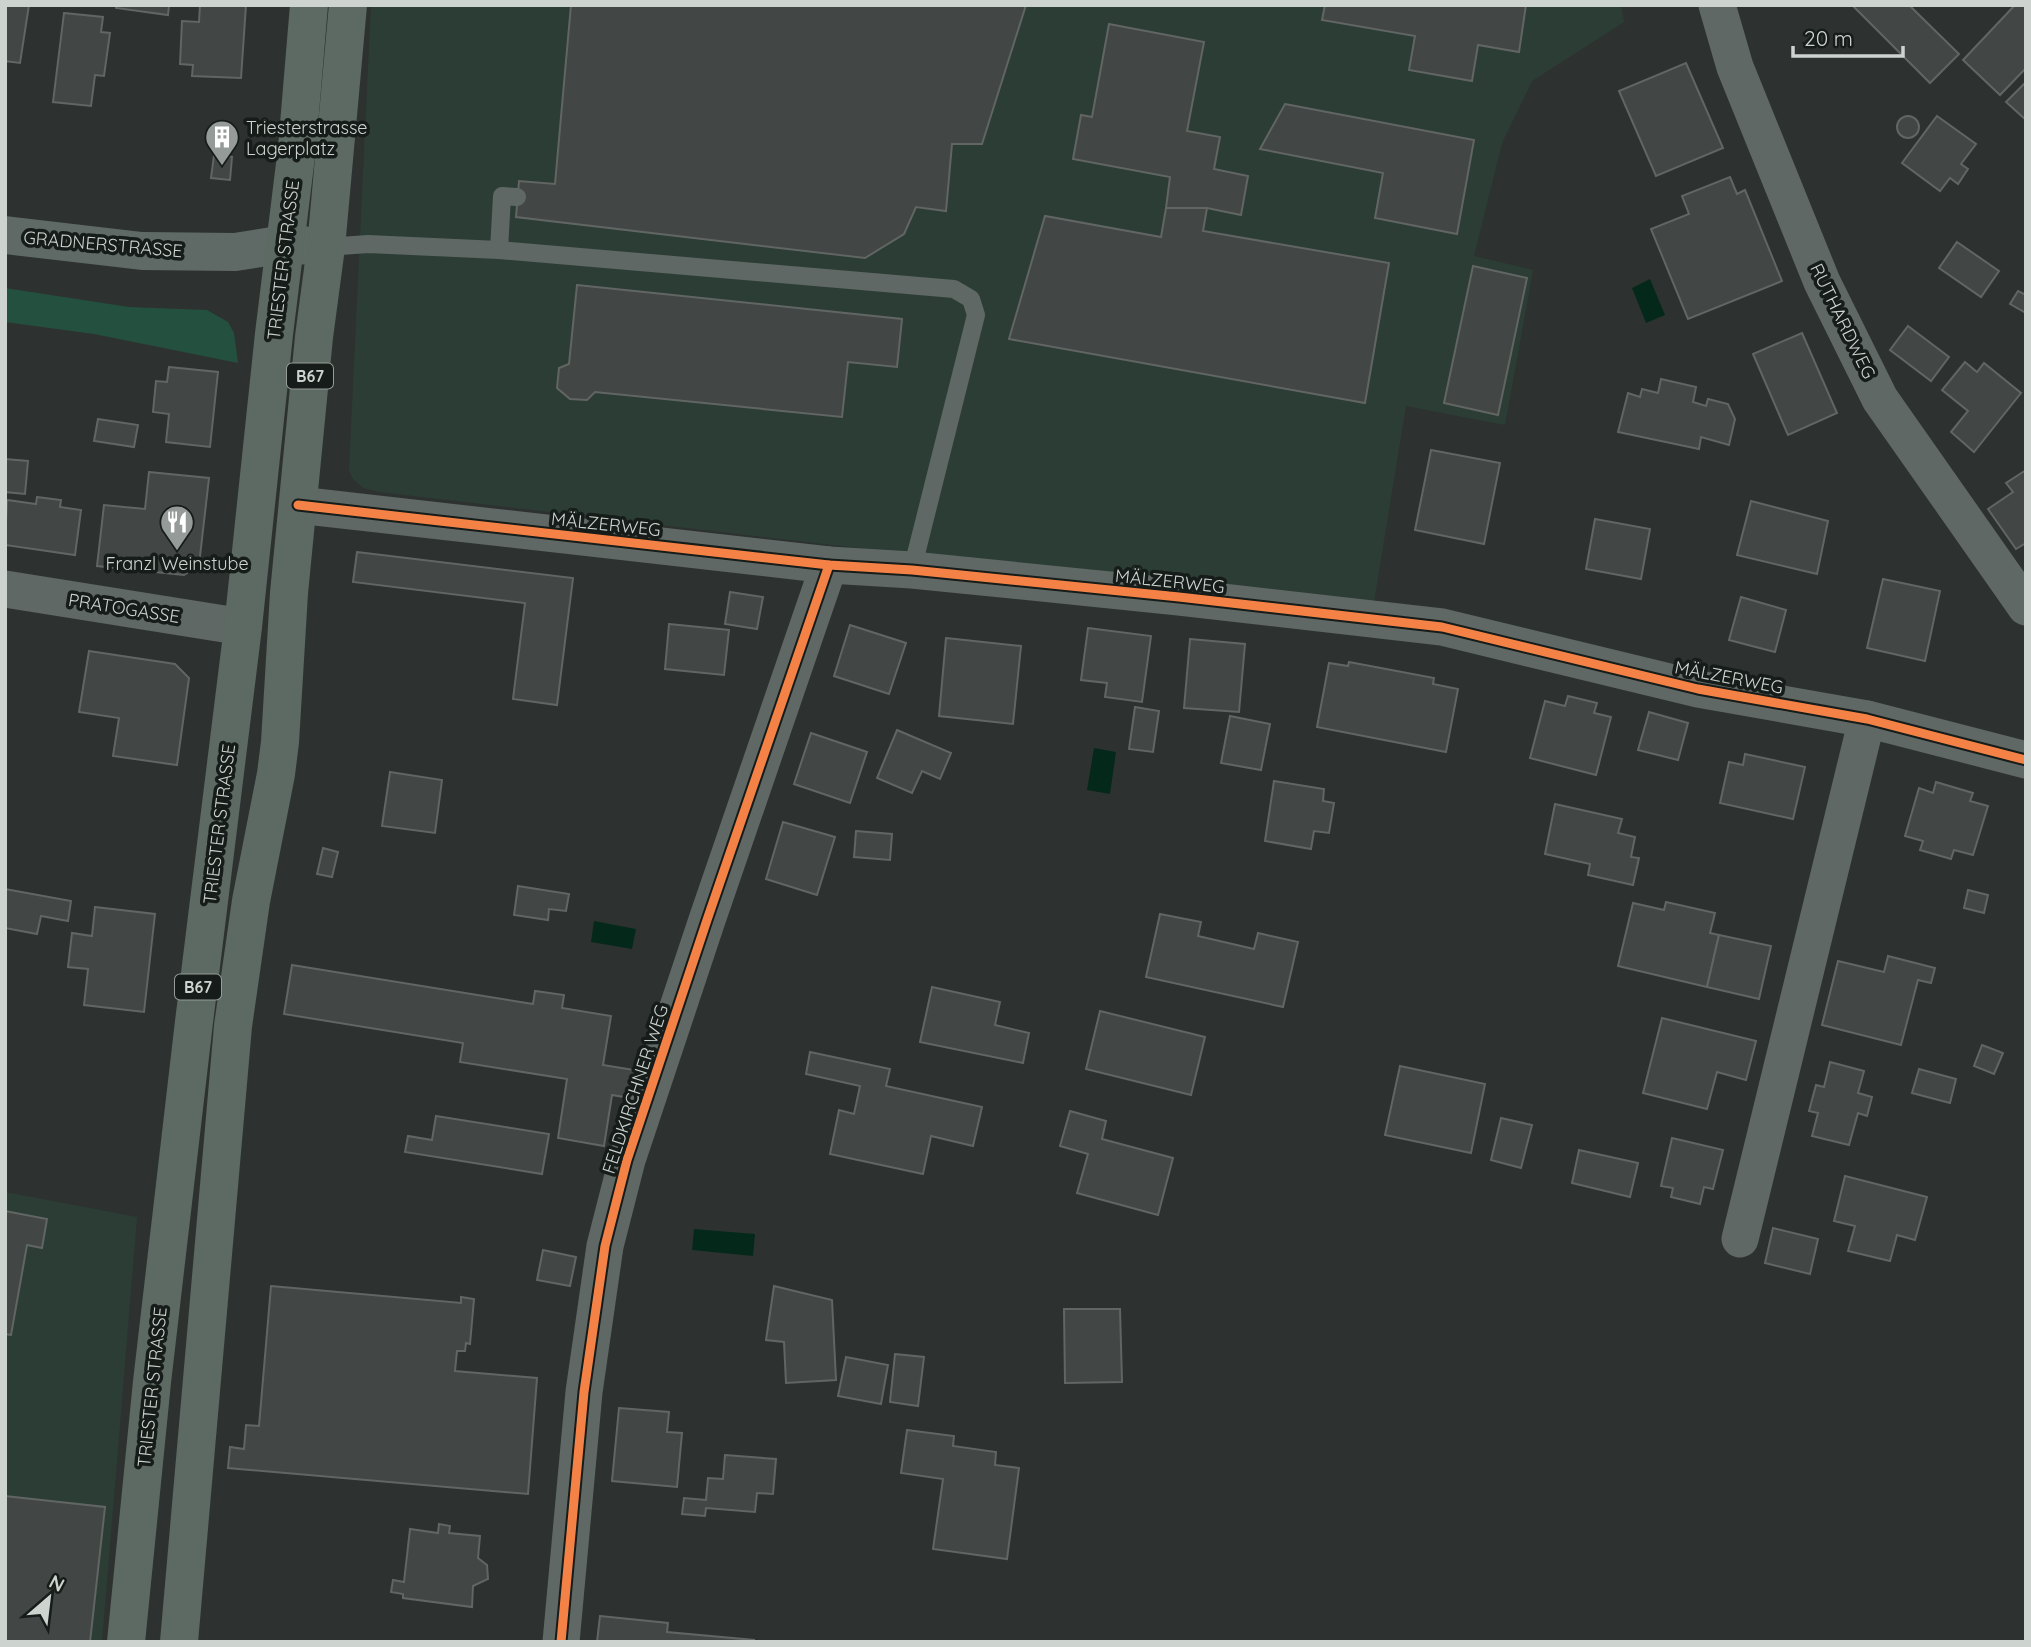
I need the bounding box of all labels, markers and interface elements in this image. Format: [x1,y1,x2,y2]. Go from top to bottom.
scale bar [1793,14,1903,58]
text: 20 m [1804,25,1853,51]
place label: Triesterstrasse Lagerplatz [246,116,368,160]
building icon: Triesterstrasse Lagerplatz [203,118,241,167]
street label: TRIESTER STRASSE [262,179,304,341]
street label: GRADNERSTRASSE [22,226,184,262]
street label: RUTHARDWEG [1805,260,1881,382]
road number: B67 [287,364,333,388]
restaurant icon: Franzl Weinstube [158,503,196,552]
street label: MÄLZERWEG [550,507,662,541]
place label: Franzl Weinstube [105,552,249,575]
street label: MÄLZERWEG [1114,564,1226,598]
street label: PRATOGASSE [67,588,181,628]
street label: MÄLZERWEG [1673,655,1785,699]
street label: TRIESTER STRASSE [198,743,240,905]
road number: B67 [175,974,221,1000]
street label: FELDKIRCHNER WEG [597,1001,673,1177]
street label: TRIESTER STRASSE [132,1306,172,1468]
north arrow [14,1563,84,1633]
text: N [45,1569,69,1597]

